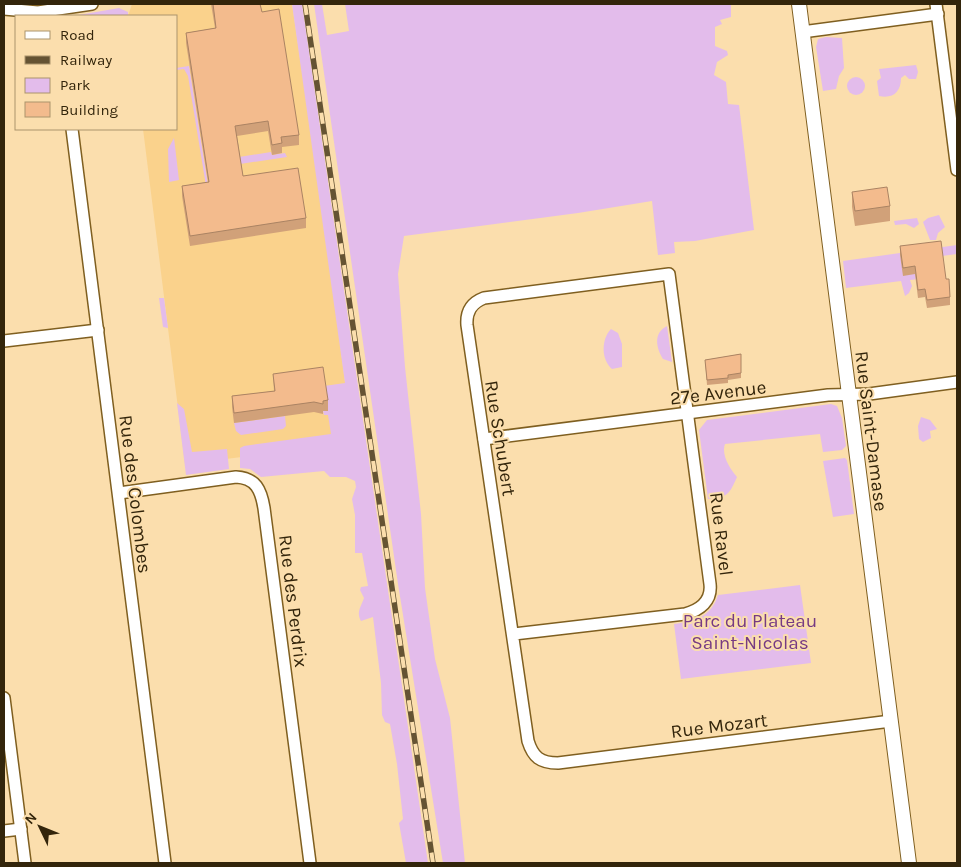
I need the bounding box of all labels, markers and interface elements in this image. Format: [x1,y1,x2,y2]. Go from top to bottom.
legend [15,15,178,130]
text: Road [60,26,95,44]
text: Railway [60,51,112,69]
text: Park [60,76,90,94]
text: Building [60,101,118,119]
street label: Rue Saint-Damase [850,350,892,512]
street label: 27e Avenue [669,376,767,410]
street label: Rue Schubert [480,379,520,498]
street label: Rue des Colombes [114,414,156,575]
street label: Rue Ravel [705,491,737,577]
street label: Rue des Perdrix [274,533,312,669]
park label: Parc du Plateau Saint-Nicolas [683,610,817,654]
street label: Rue Mozart [669,709,769,743]
north arrow [15,802,65,852]
text: N [21,809,41,828]

